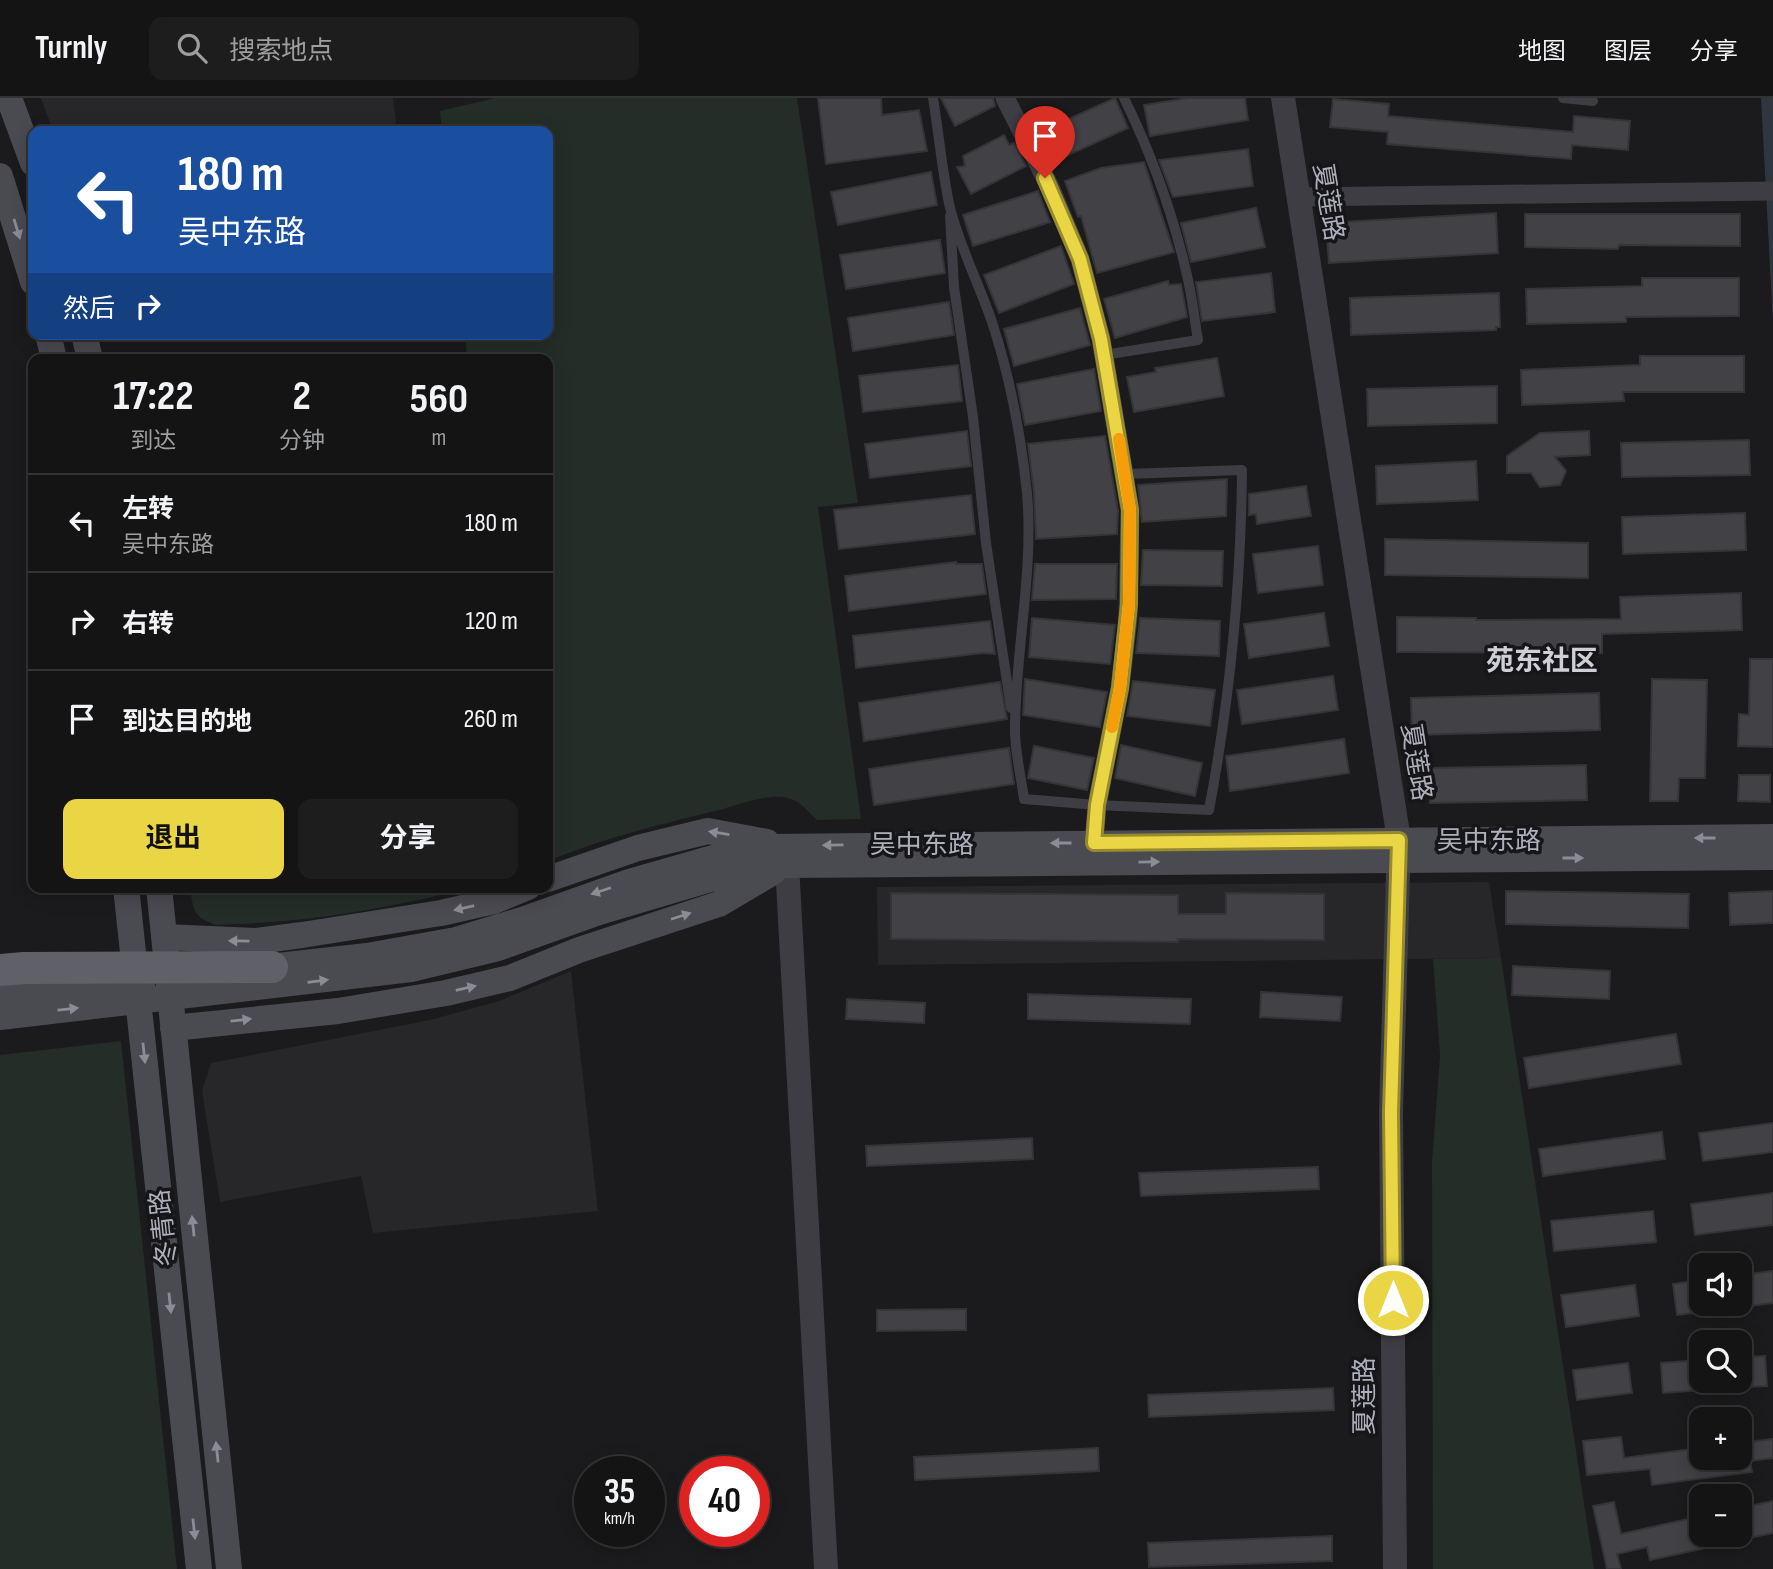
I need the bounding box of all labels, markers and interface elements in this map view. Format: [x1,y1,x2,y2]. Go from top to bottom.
search box [149,17,639,80]
text: Turnly [35,28,107,68]
icon: search [173,29,211,67]
text: 搜索地点 [229,36,333,67]
text: 地图 [1518,37,1566,66]
text: 图层 [1604,37,1652,66]
text: 分享 [1690,37,1738,66]
pin [1015,106,1075,178]
icon: arrive [1026,117,1064,155]
text: 180 m [178,146,284,205]
icon: left [63,154,154,245]
street label: 夏莲路 [1306,161,1349,243]
text: 吴中东路 [178,214,306,253]
one-way arrow [12,219,22,240]
icon: right [129,287,167,325]
text: 然后 [63,294,115,325]
text: 17:22 [113,371,194,422]
text: 2 [292,371,311,422]
text: 560 [410,374,468,425]
text: m [431,424,446,452]
text: 到达 [130,427,176,455]
text: 分钟 [279,427,325,455]
text: 左转 [122,494,174,525]
icon: left [63,504,101,542]
text: 180 m [465,508,518,539]
text: 吴中东路 [122,531,214,559]
icon: right [63,602,101,640]
text: 120 m [465,606,518,637]
text: 右转 [122,609,174,640]
district label: 苑东社区 [1486,645,1598,678]
icon: arrive [63,700,101,738]
text: 260 m [463,704,518,735]
text: 到达目的地 [122,707,252,738]
street label: 夏莲路 [1394,721,1437,803]
button: 退出 [63,799,284,879]
button: 分享 [298,799,518,879]
street label: 吴中东路 [1437,826,1541,857]
one-way arrow [708,827,730,838]
street label: 吴中东路 [870,830,974,861]
one-way arrow [1694,832,1716,844]
one-way arrow [1050,837,1072,849]
one-way arrow [822,839,844,851]
one-way arrow [1562,852,1584,864]
one-way arrow [1138,856,1160,867]
one-way arrow [590,886,611,897]
one-way arrow [452,903,474,914]
one-way arrow [671,910,692,921]
one-way arrow [228,935,250,947]
one-way arrow [307,975,329,986]
one-way arrow [455,982,477,993]
one-way arrow [57,1004,79,1015]
one-way arrow [230,1015,252,1026]
one-way arrow [139,1042,150,1064]
street label: 冬青路 [145,1187,184,1268]
one-way arrow [188,1215,199,1237]
map controls [1689,1253,1752,1547]
button: sound [1689,1253,1752,1316]
position arrow [1356,1263,1430,1337]
one-way arrow [165,1292,176,1314]
button: search [1689,1330,1752,1393]
street label: 夏莲路 [1350,1357,1381,1435]
button: + [1689,1407,1752,1470]
one-way arrow [211,1441,222,1463]
speed limit sign: 40 [679,1456,770,1547]
text: 35 [604,1471,635,1514]
button: − [1689,1484,1752,1547]
text: km/h [604,1508,635,1529]
one-way arrow [189,1519,200,1541]

